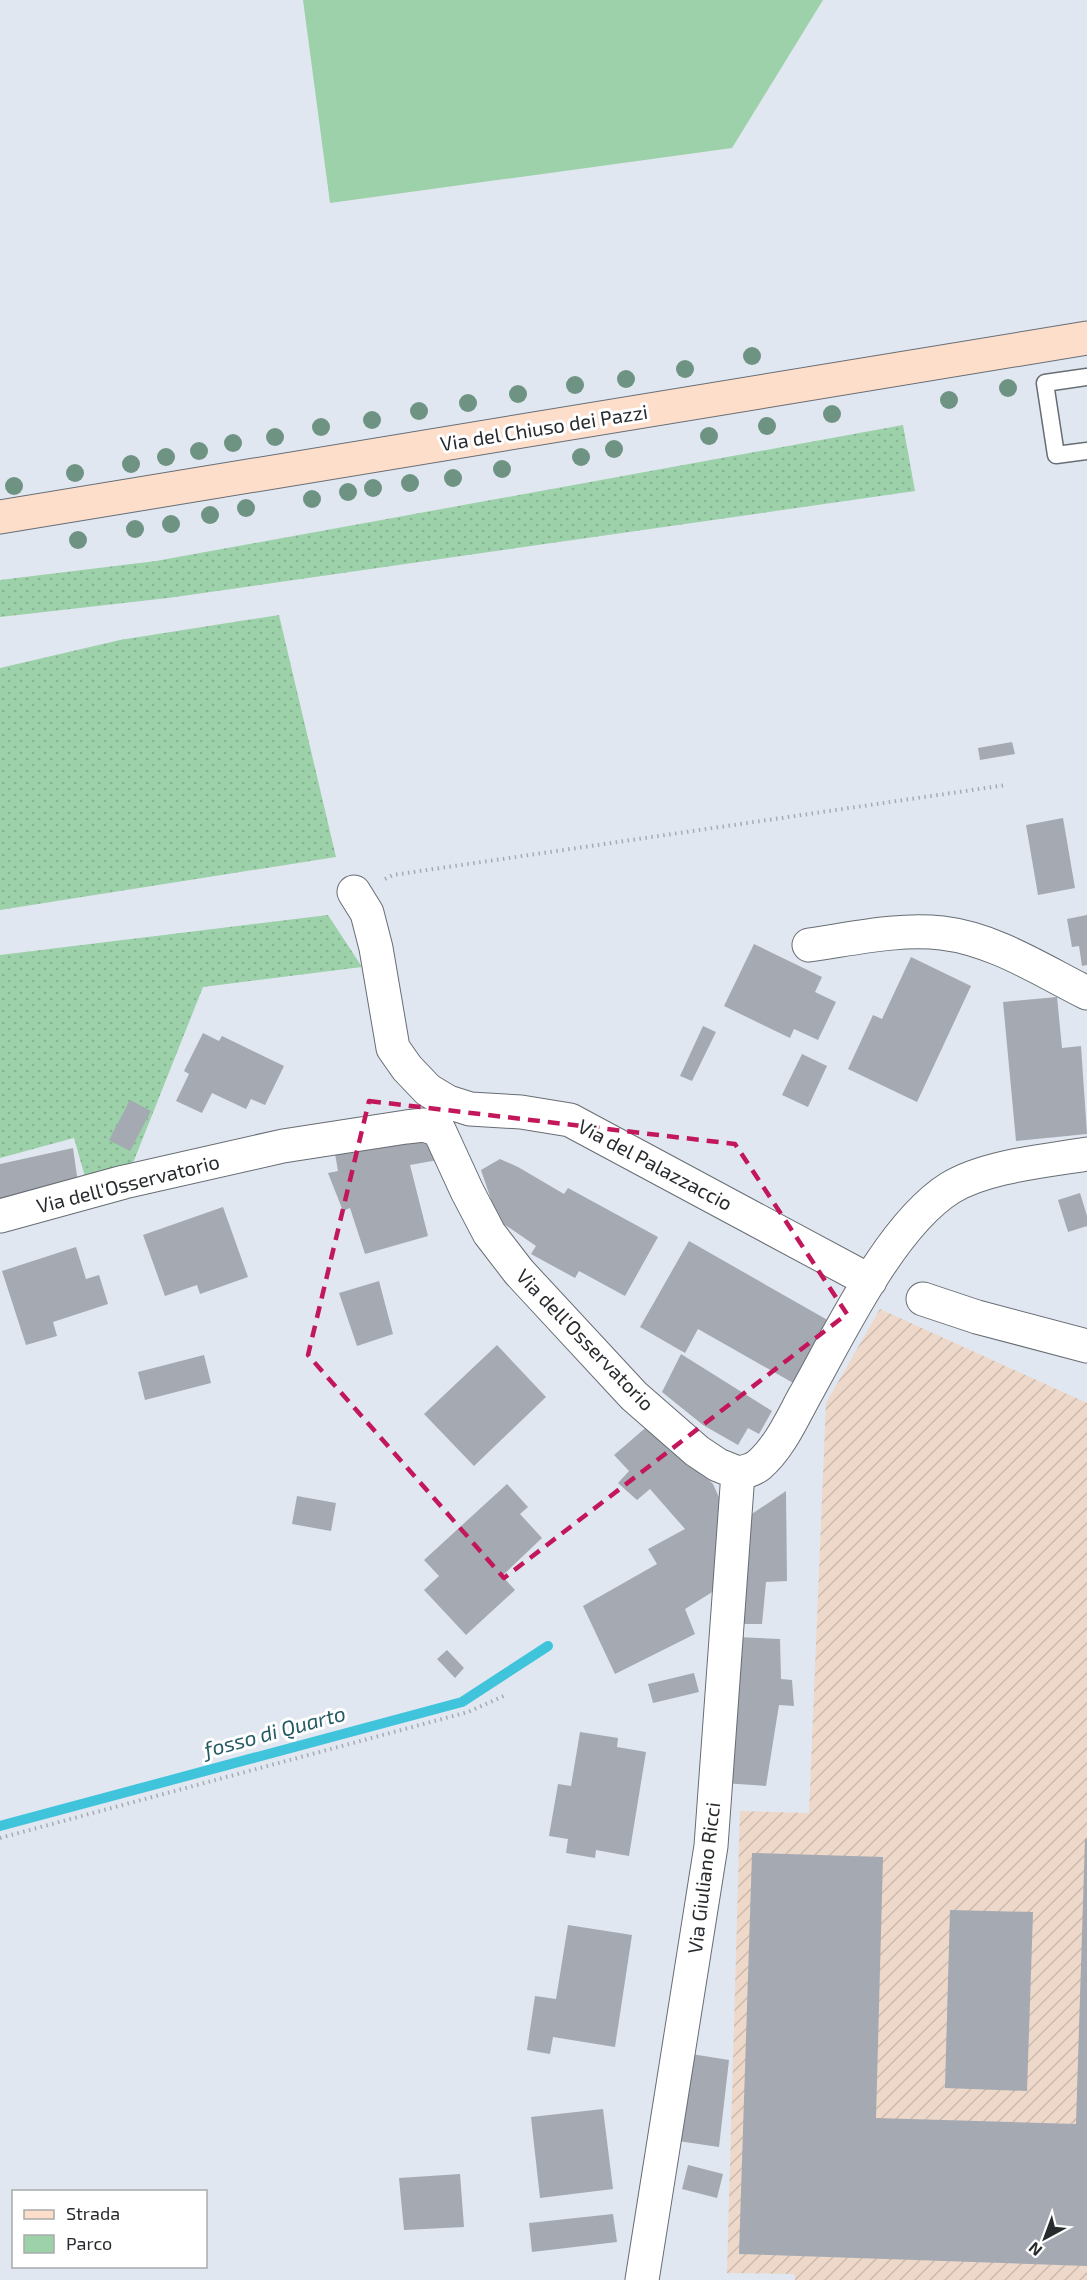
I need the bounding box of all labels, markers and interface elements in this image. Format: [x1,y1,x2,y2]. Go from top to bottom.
street label: Via del Chiuso dei Pazzi [438,399,649,455]
street label: Via del Palazzaccio [574,1113,737,1215]
street label: Via dell'Osservatorio [34,1149,222,1217]
street label: Via dell'Osservatorio [512,1263,660,1415]
water label: fosso di Quarto [198,1700,348,1763]
street label: Via Giuliano Ricci [682,1801,724,1955]
legend [12,2190,207,2268]
text: Strada [66,2202,120,2224]
north arrow [1015,2208,1075,2268]
text: Parco [66,2232,112,2254]
text: N [1024,2239,1045,2261]

